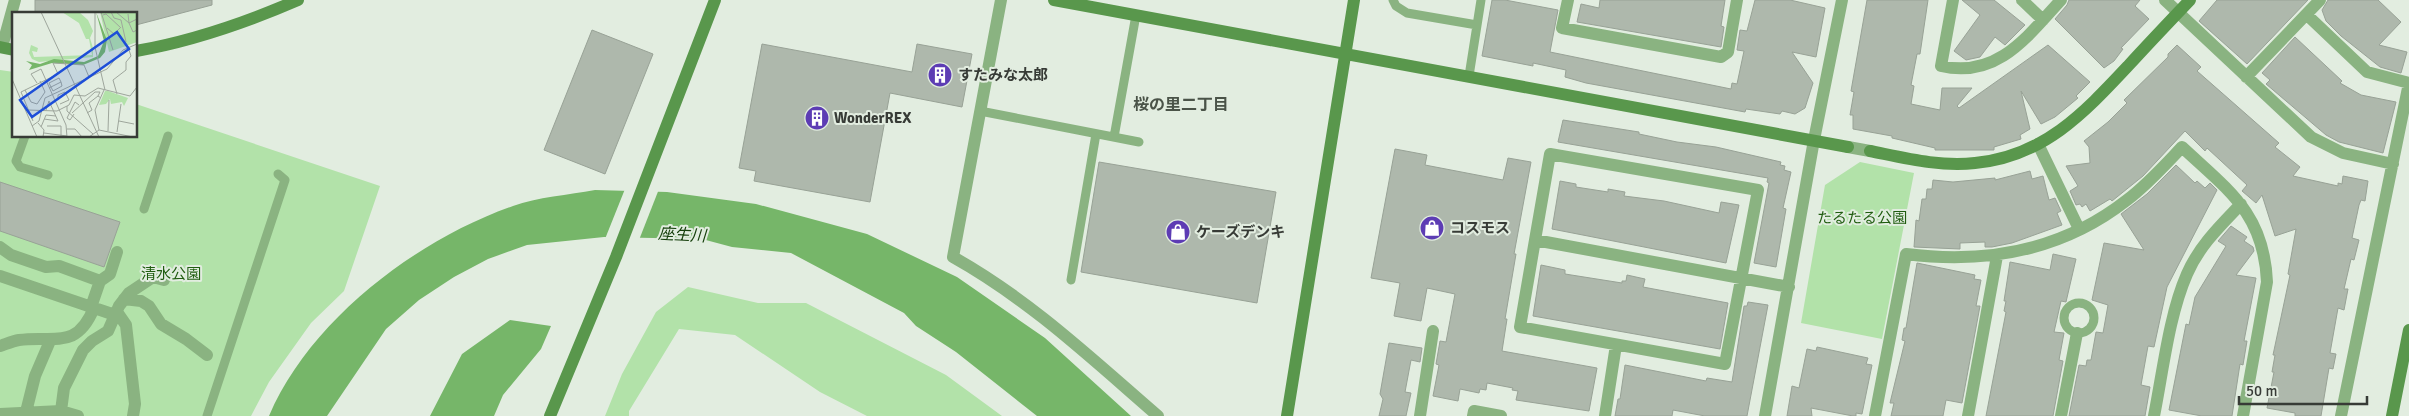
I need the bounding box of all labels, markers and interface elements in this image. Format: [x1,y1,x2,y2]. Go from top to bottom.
inset map [12,12,138,138]
building icon: すたみな太郎 [927,62,953,88]
place label: すたみな太郎 [958,66,1048,84]
district label: 桜の里二丁目 [1133,95,1229,115]
building icon: WonderREX [804,105,830,131]
place label: WonderREX [834,109,912,127]
park label: たるたる公園 [1817,209,1907,227]
shop icon: コスモス [1419,215,1445,241]
shop icon: ケーズデンキ [1165,219,1191,245]
place label: コスモス [1450,219,1510,237]
place label: ケーズデンキ [1196,223,1285,241]
water label: 座生川 [657,224,708,246]
park label: 清水公園 [141,265,201,283]
scale bar [2239,374,2366,406]
text: 50 m [2246,382,2277,400]

